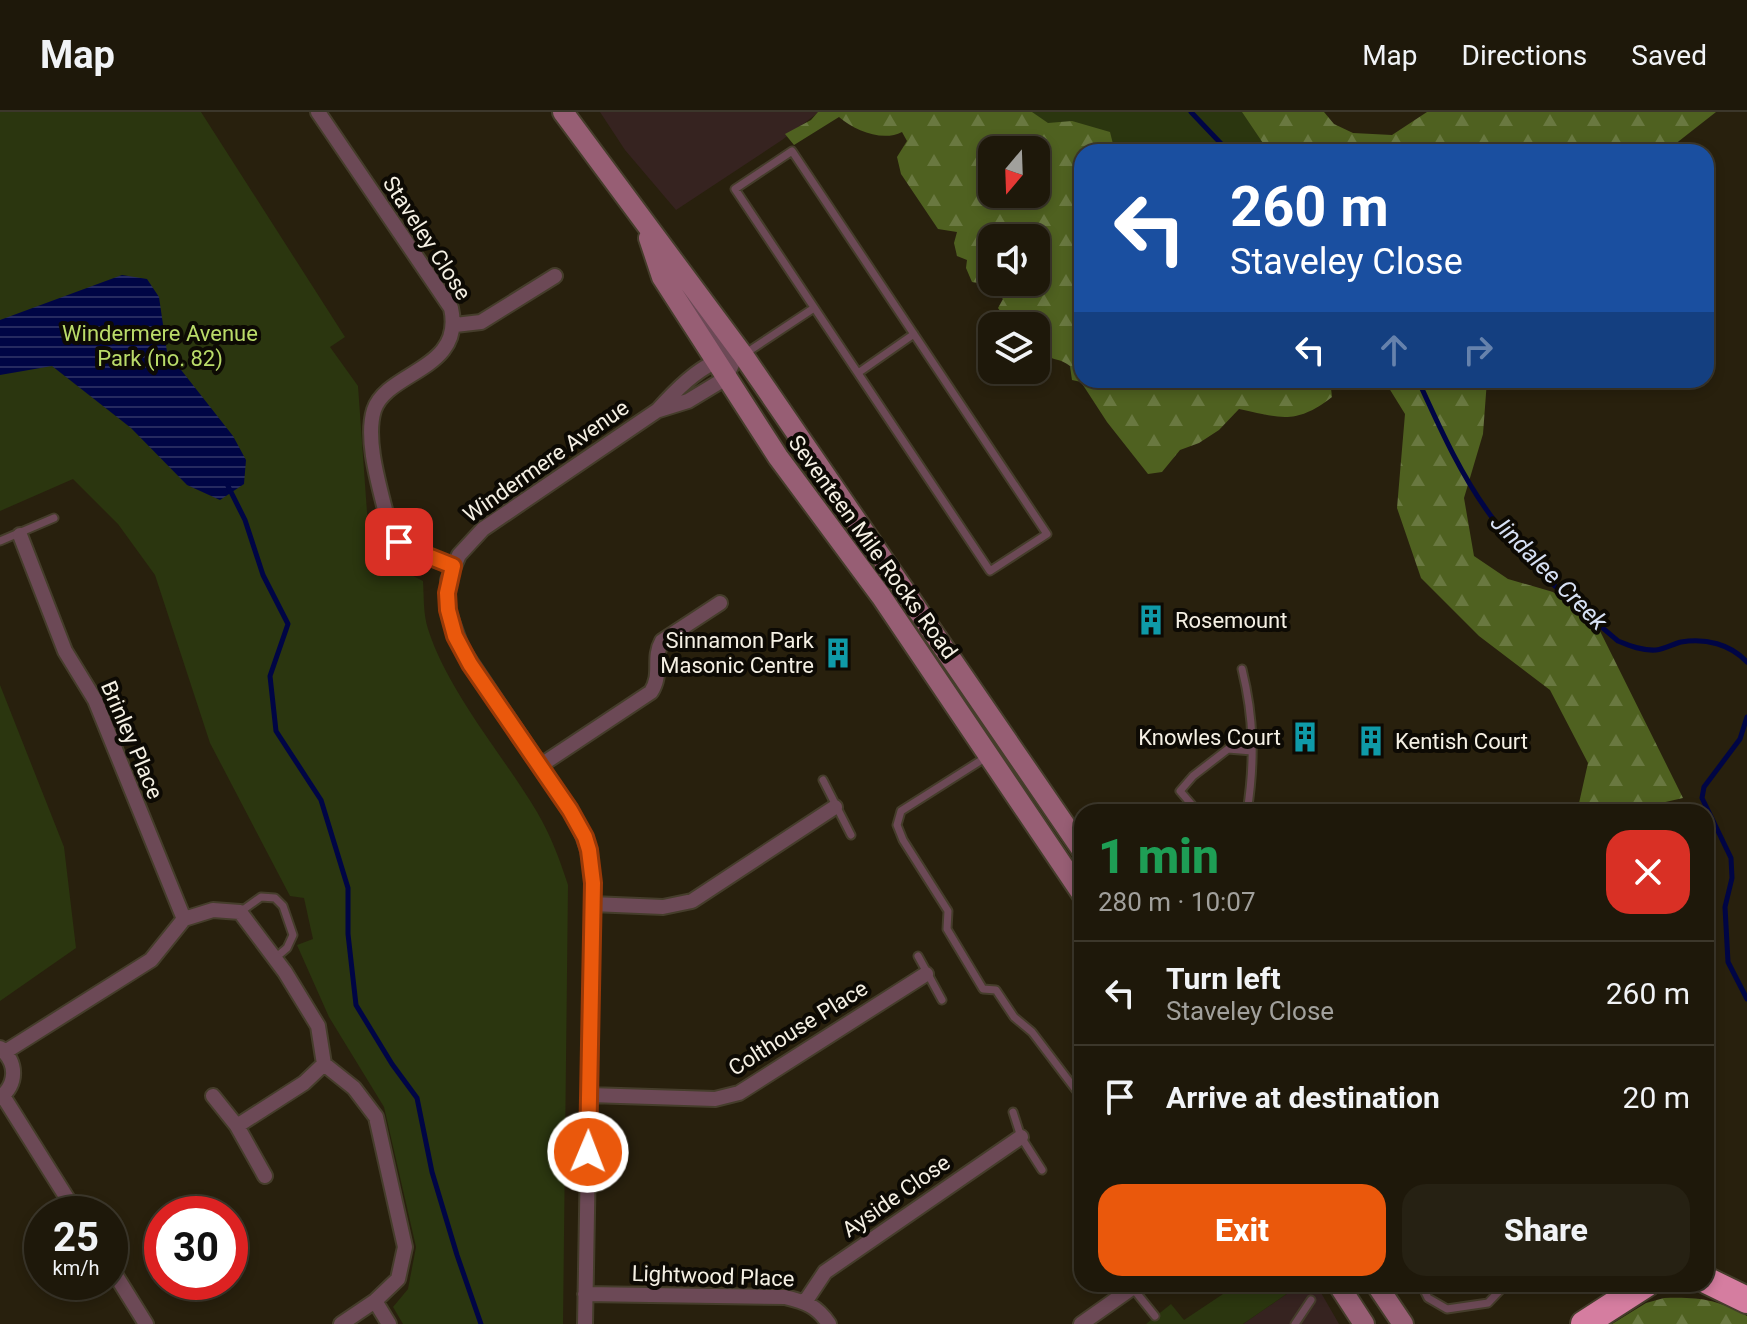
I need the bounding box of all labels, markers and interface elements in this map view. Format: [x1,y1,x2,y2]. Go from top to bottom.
text: Map [40,33,115,77]
text: Map [1362,39,1418,72]
text: Directions [1462,39,1587,72]
text: Saved [1631,39,1707,72]
north arrow [978,136,1050,208]
map controls [978,136,1050,384]
street label: Staveley Close [378,172,476,304]
text: 260 m [1230,174,1389,240]
icon: left [1098,176,1202,280]
button: sound [978,224,1050,296]
text: Staveley Close [1230,241,1463,283]
button: layers [978,312,1050,384]
park label: Windermere Avenue Park (no. 82) [62,321,258,372]
icon: left [1288,328,1332,372]
icon: ahead [1372,328,1416,372]
icon: right [1456,328,1500,372]
street label: Windermere Avenue [459,395,633,527]
street label: Seventeen Mile Rocks Road [783,430,963,664]
pin [365,508,433,576]
water label: Jindalee Creek [1485,508,1614,637]
icon: arrive [377,520,421,564]
building icon: Rosemount [1134,603,1168,637]
place label: Rosemount [1175,608,1287,633]
place label: Sinnamon Park Masonic Centre [660,628,815,678]
building icon: Sinnamon Park Masonic Centre [821,636,855,670]
street label: Brinley Place [96,677,168,803]
building icon: Knowles Court [1288,720,1322,754]
building icon: Kentish Court [1354,724,1388,758]
place label: Knowles Court [1138,725,1281,750]
place label: Kentish Court [1395,729,1528,754]
text: 1 min [1098,828,1219,885]
button: close [1606,830,1690,914]
text: 280 m · 10:07 [1098,887,1256,917]
text: Turn left [1166,961,1281,996]
icon: left [1098,971,1142,1015]
street label: Colthouse Place [724,975,872,1081]
text: 260 m [1606,976,1690,1011]
text: Staveley Close [1166,996,1334,1026]
icon: arrive [1098,1075,1142,1119]
text: Arrive at destination [1166,1080,1440,1115]
text: 20 m [1623,1080,1690,1115]
position arrow [546,1110,630,1194]
street label: Ayside Close [837,1150,955,1242]
button: Exit [1098,1184,1386,1276]
button: Share [1402,1184,1690,1276]
speed limit sign: 30 [144,1196,248,1300]
text: 25 [53,1214,99,1261]
text: km/h [53,1256,99,1280]
street label: Lightwood Place [631,1261,795,1291]

